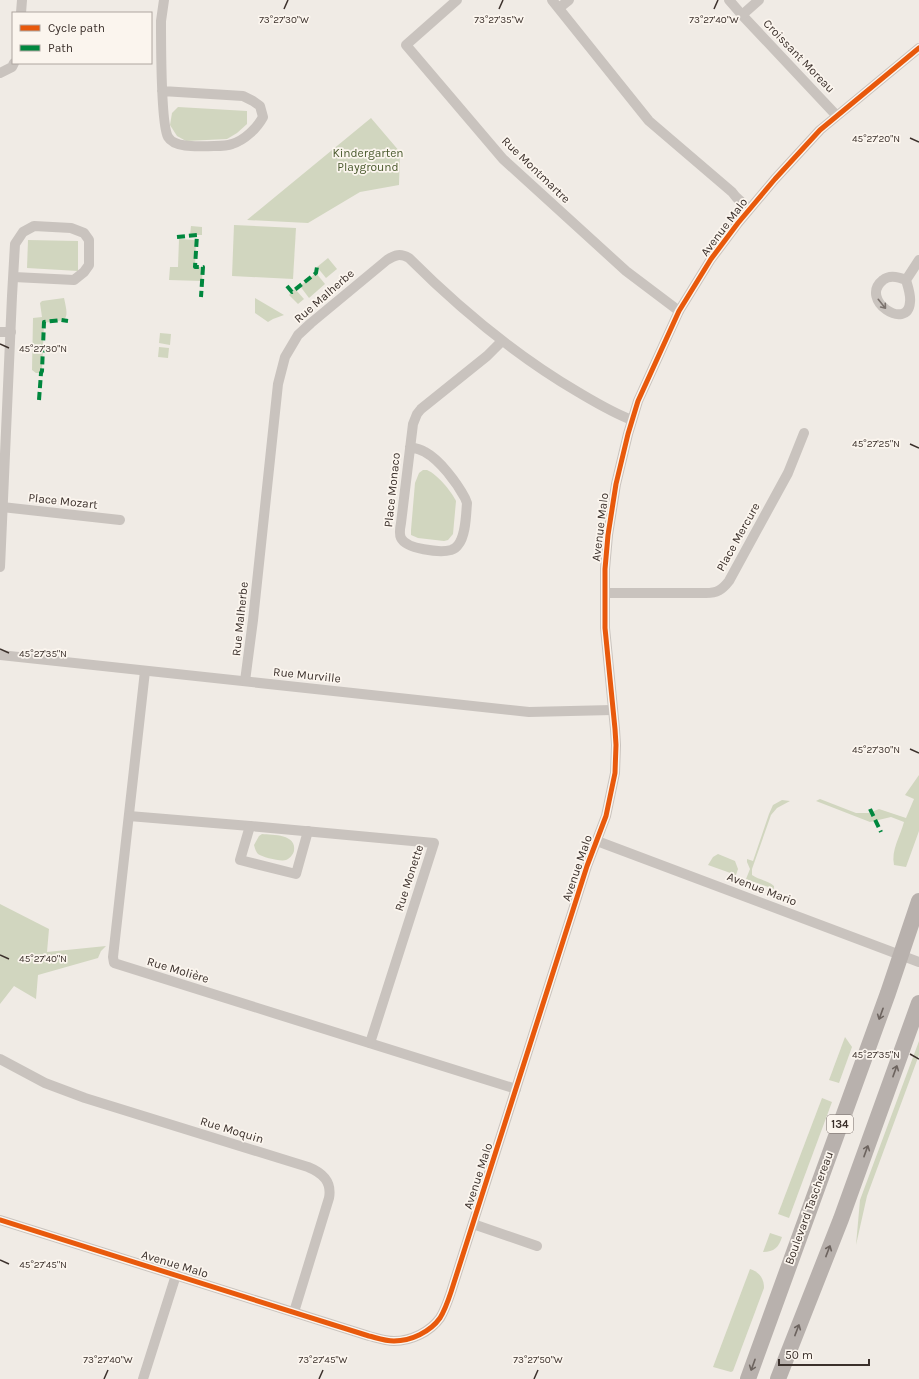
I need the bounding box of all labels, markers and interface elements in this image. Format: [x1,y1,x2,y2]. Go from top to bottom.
legend [12,12,152,64]
text: 73°27'30"W [259,14,309,26]
text: 73°27'35"W [474,14,524,26]
text: 73°27'40"W [689,14,739,26]
street label: Croissant Moreau [760,16,838,96]
text: Cycle path [48,21,105,35]
text: Path [48,41,73,55]
text: 45°27'20"N [852,133,900,145]
street label: Rue Montmartre [499,134,573,206]
park label: Kindergarten Playground [332,146,404,174]
street label: Avenue Malo [698,195,750,259]
street label: Rue Malherbe [291,266,357,326]
one-way arrow [877,299,886,309]
text: 45°27'30"N [19,343,67,355]
text: 45°27'25"N [852,438,900,450]
street label: Place Monaco [381,452,403,528]
street label: Place Mozart [28,490,99,512]
street label: Avenue Malo [589,492,611,562]
street label: Place Mercure [713,500,763,574]
street label: Rue Malherbe [229,581,251,657]
text: 45°27'35"N [19,648,67,660]
street label: Rue Murville [273,664,341,686]
text: 45°27'30"N [852,744,900,756]
street label: Avenue Malo [559,833,595,903]
street label: Rue Monette [392,843,426,913]
street label: Avenue Mario [725,869,799,909]
text: 45°27'40"N [19,953,67,965]
street label: Rue Molière [145,954,211,986]
one-way arrow [876,1008,884,1020]
text: 45°27'35"N [852,1049,900,1061]
one-way arrow [891,1066,899,1078]
street label: Rue Moquin [199,1114,265,1146]
road number: 134 [827,1115,853,1133]
street label: Avenue Malo [461,1141,495,1211]
one-way arrow [862,1145,870,1157]
street label: Boulevard Taschereau [782,1149,836,1267]
one-way arrow [825,1246,833,1258]
street label: Avenue Malo [140,1247,210,1281]
text: 45°27'45"N [19,1259,67,1271]
one-way arrow [794,1324,802,1336]
scale bar [779,1341,869,1367]
text: 50 m [785,1348,813,1362]
text: 73°27'40"W [83,1354,133,1366]
text: 73°27'45"W [298,1354,348,1366]
text: 73°27'50"W [513,1354,563,1366]
one-way arrow [749,1358,756,1371]

